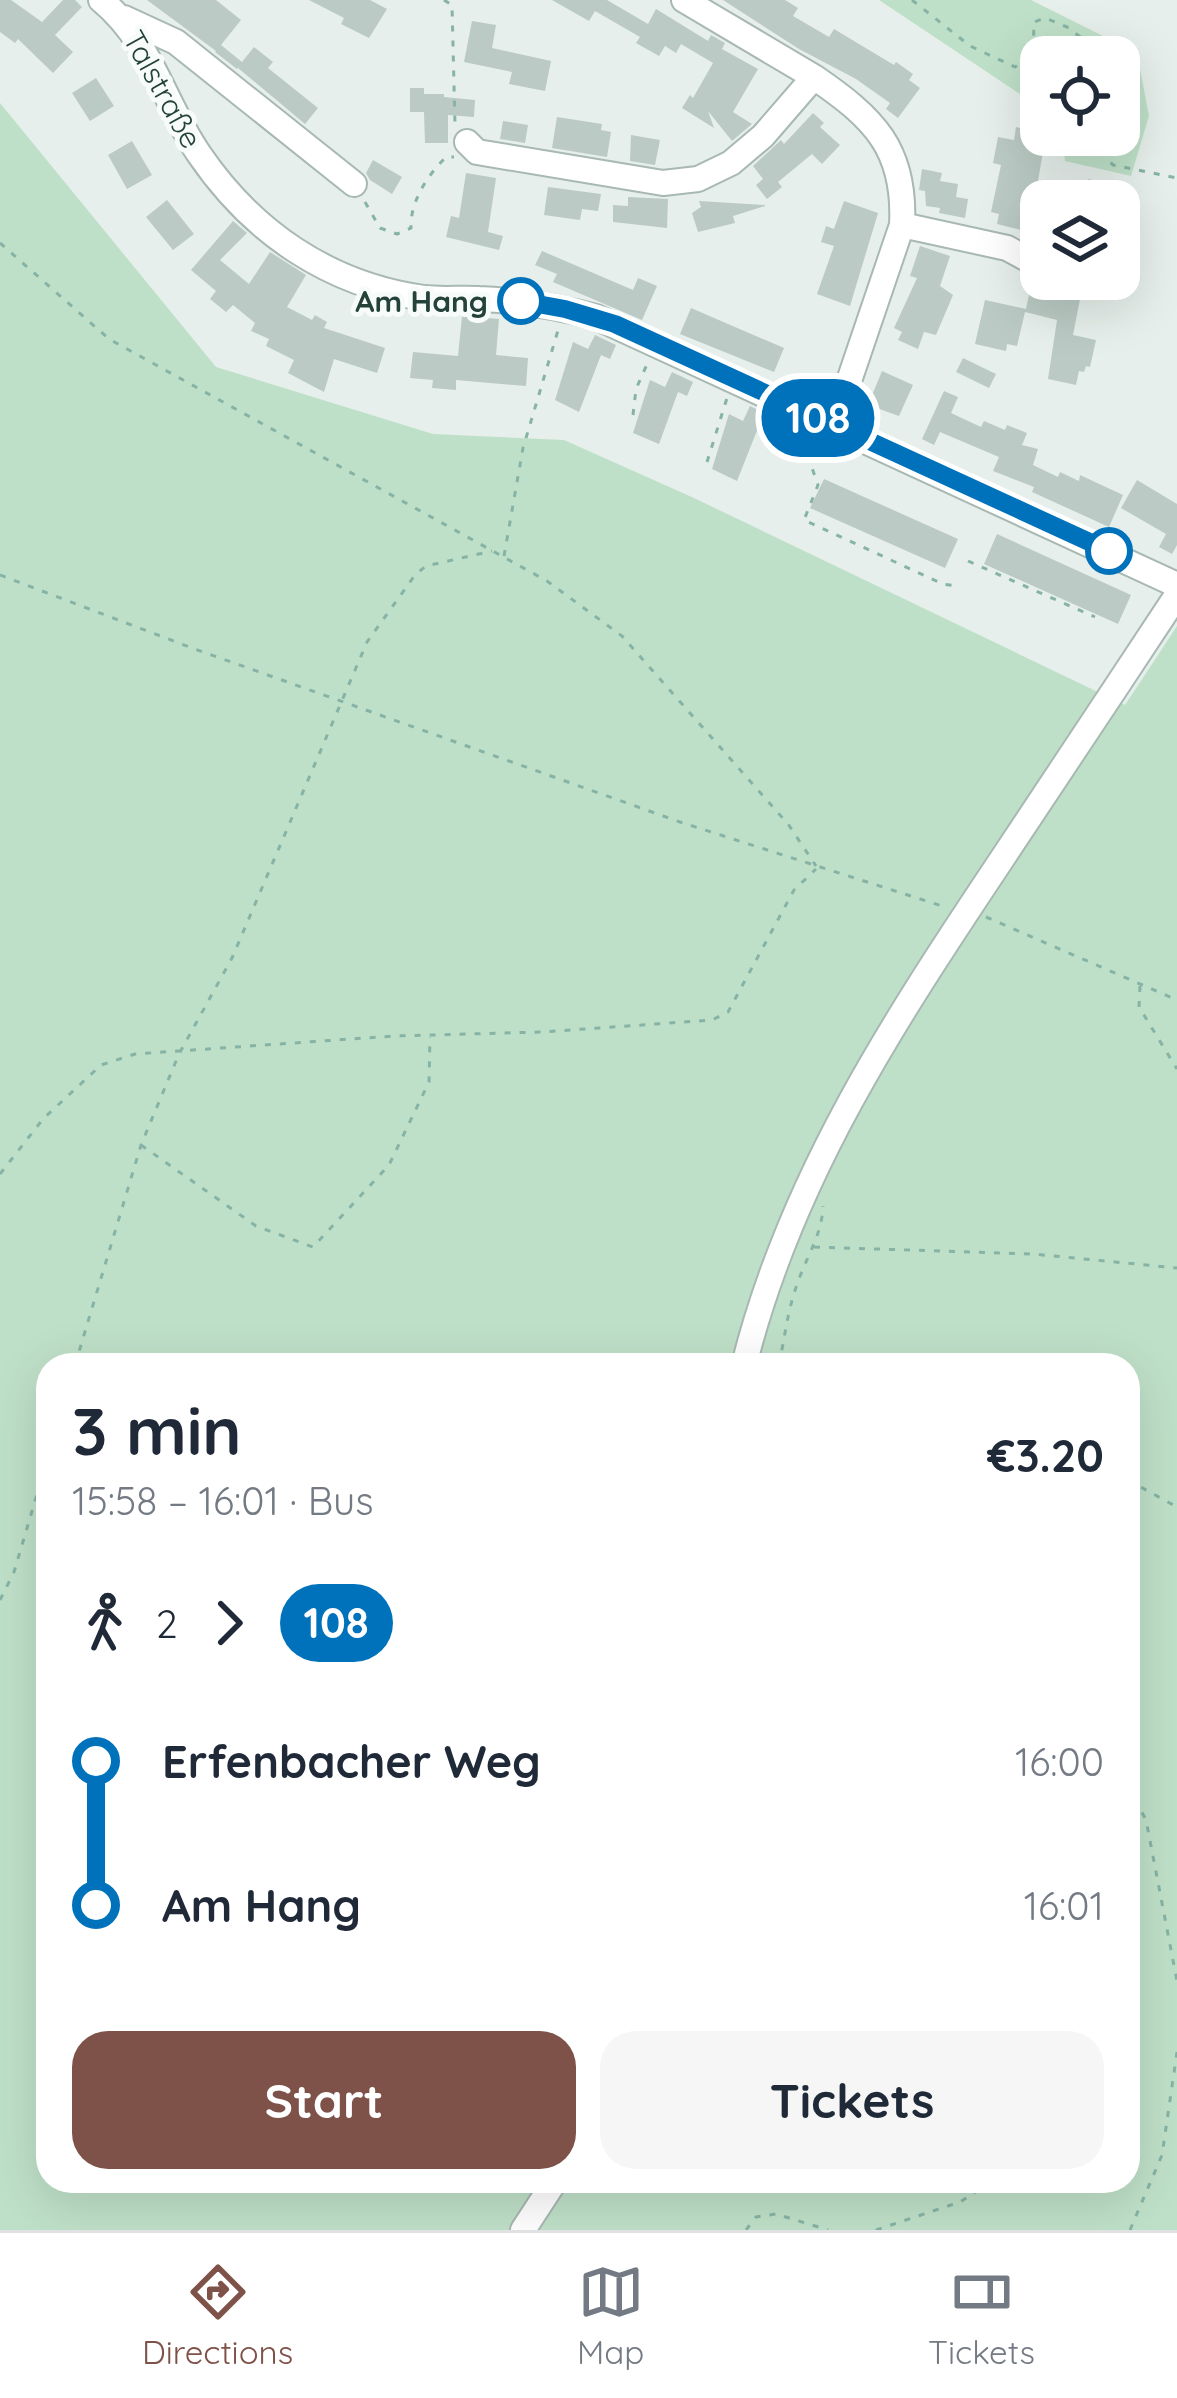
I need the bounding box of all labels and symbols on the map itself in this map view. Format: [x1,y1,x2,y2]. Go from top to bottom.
street label: Talstraße [115,23,211,155]
marker: Am Hang [499,279,543,323]
place label: Am Hang [355,282,488,320]
line badge: 108 [749,379,887,457]
unlabelled marker [1087,529,1131,573]

